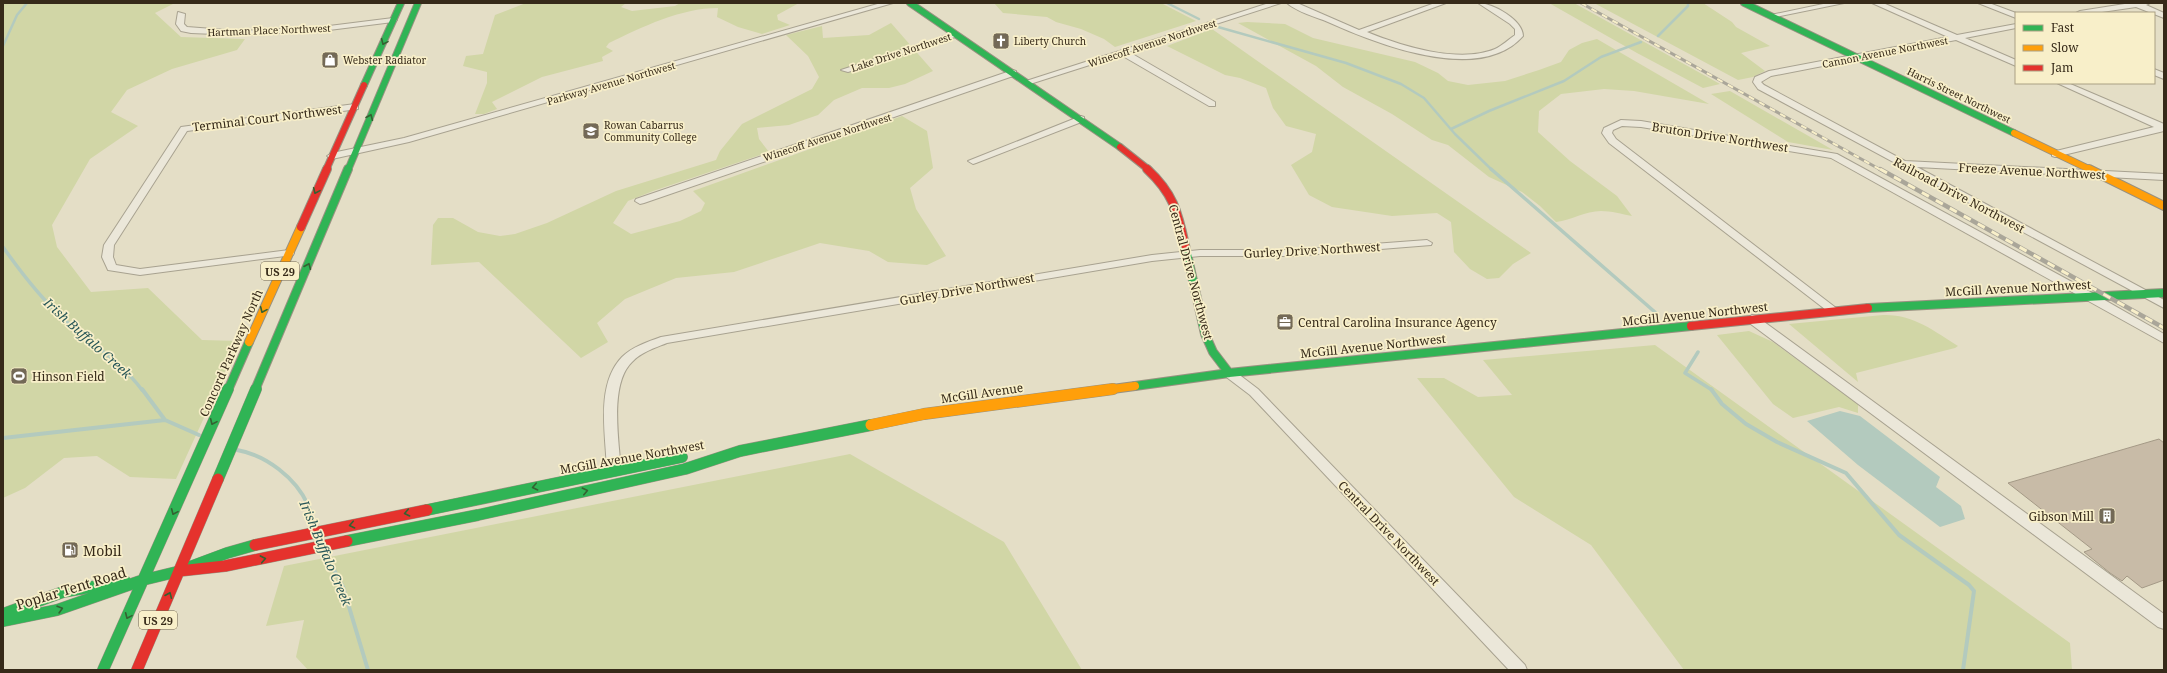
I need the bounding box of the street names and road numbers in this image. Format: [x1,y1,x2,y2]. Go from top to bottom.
street label: Winecoff Avenue Northwest [1086,15,1218,70]
street label: Hartman Place Northwest [207,21,331,39]
street label: Lake Drive Northwest [849,29,953,75]
street label: Cannon Avenue Northwest [1821,33,1950,71]
street label: Parkway Avenue Northwest [545,58,677,108]
street label: Harris Street Northwest [1905,64,2014,126]
street label: Terminal Court Northwest [191,100,343,136]
street label: Winecoff Avenue Northwest [761,109,893,164]
street label: Bruton Drive Northwest [1651,118,1789,156]
street label: Railroad Drive Northwest [1890,153,2028,237]
street label: Freeze Avenue Northwest [1958,159,2106,183]
street label: Central Drive Northwest [1165,202,1217,342]
street label: Gurley Drive Northwest [1243,238,1381,262]
road number: US 29 [261,262,299,280]
street label: Gurley Drive Northwest [898,269,1036,309]
street label: McGill Avenue Northwest [1945,276,2091,300]
street label: Concord Parkway North [195,286,267,419]
street label: McGill Avenue Northwest [1621,298,1769,330]
street label: McGill Avenue Northwest [1299,330,1447,362]
street label: McGill Avenue [940,379,1024,407]
street label: McGill Avenue Northwest [559,436,705,478]
street label: Central Drive Northwest [1334,477,1444,589]
street label: Poplar Tent Road [14,562,129,614]
road number: US 29 [139,611,177,629]

